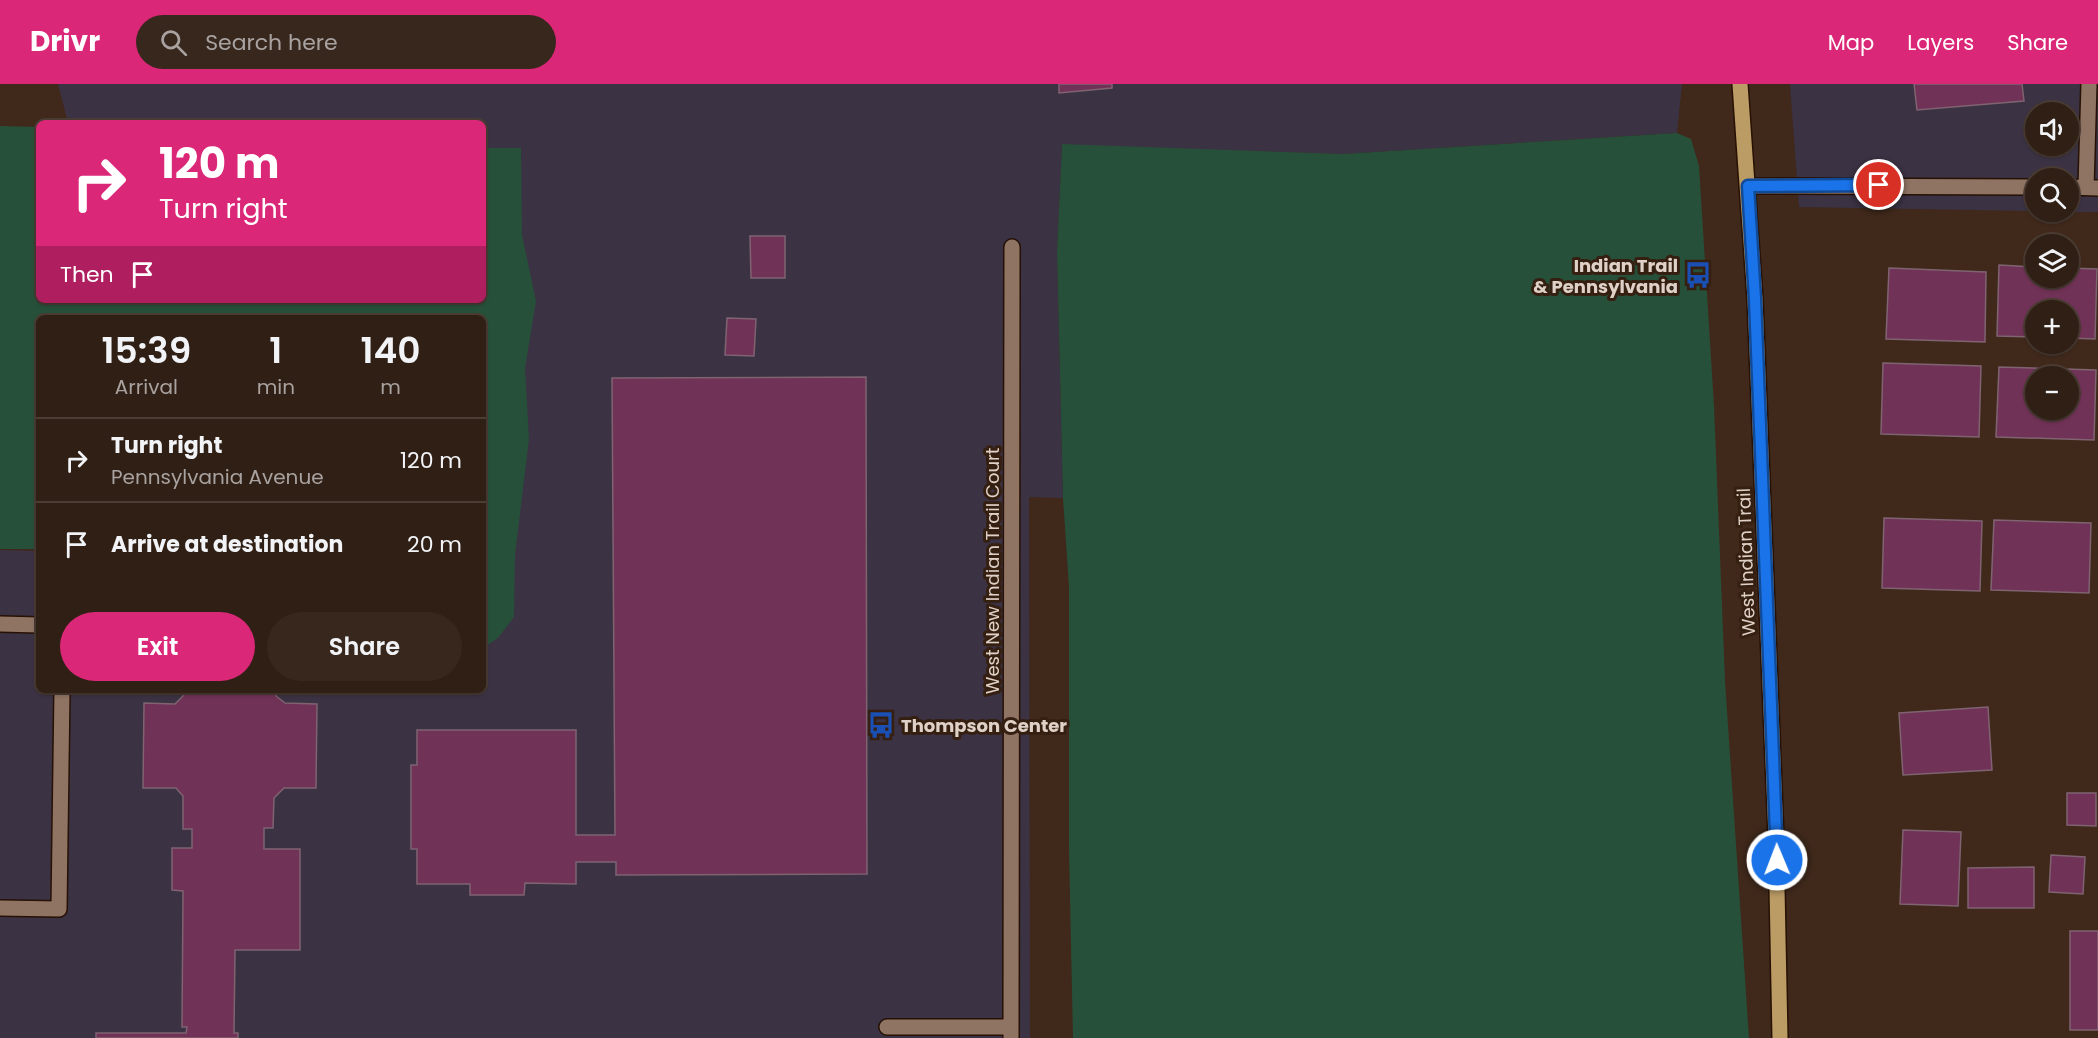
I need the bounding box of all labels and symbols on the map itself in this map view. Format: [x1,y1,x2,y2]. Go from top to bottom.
pin [1853,159,1904,210]
place label: Indian Trail & Pennsylvania [1533,253,1678,299]
bus stop icon: Indian Trail & Pennsylvania [1683,260,1713,290]
street label: West New Indian Trail Court [980,448,1005,694]
street label: West Indian Trail [1731,488,1761,636]
bus stop icon: Thompson Center [866,710,896,740]
place label: Thompson Center [901,713,1067,738]
position arrow [1745,828,1809,892]

